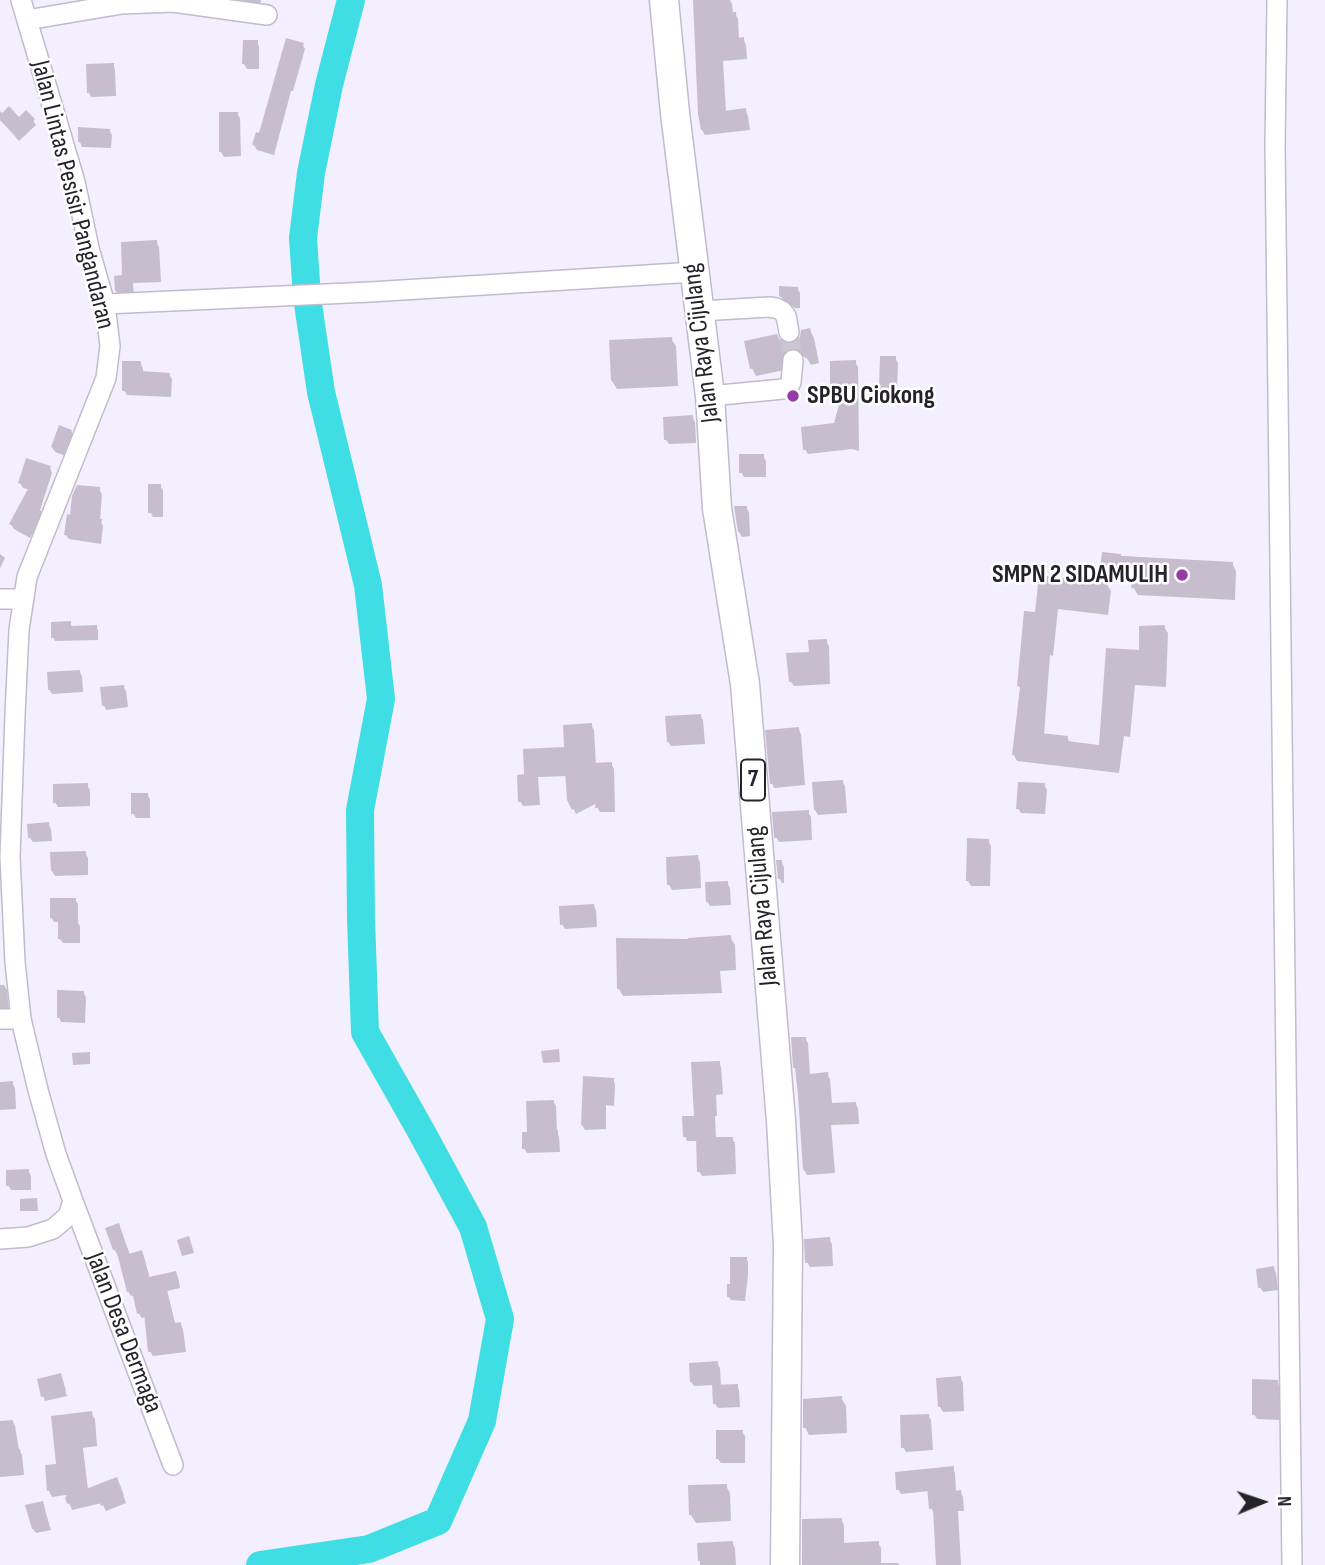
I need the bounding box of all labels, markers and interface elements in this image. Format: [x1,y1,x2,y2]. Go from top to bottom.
street label: Jalan Lintas Pesisir Pangandaran [23,57,121,333]
street label: Jalan Raya Cijulang [677,262,727,424]
place label: SPBU Ciokong [807,380,935,412]
marker: SPBU Ciokong [785,388,801,404]
place label: SMPN 2 SIDAMULIH [992,559,1168,591]
marker: SMPN 2 SIDAMULIH [1174,567,1190,583]
road number: 7 [741,760,765,800]
street label: Jalan Raya Cijulang [740,825,786,987]
street label: Jalan Desa Dermaga [78,1248,168,1418]
north arrow [1227,1467,1297,1537]
text: N [1272,1496,1295,1507]

